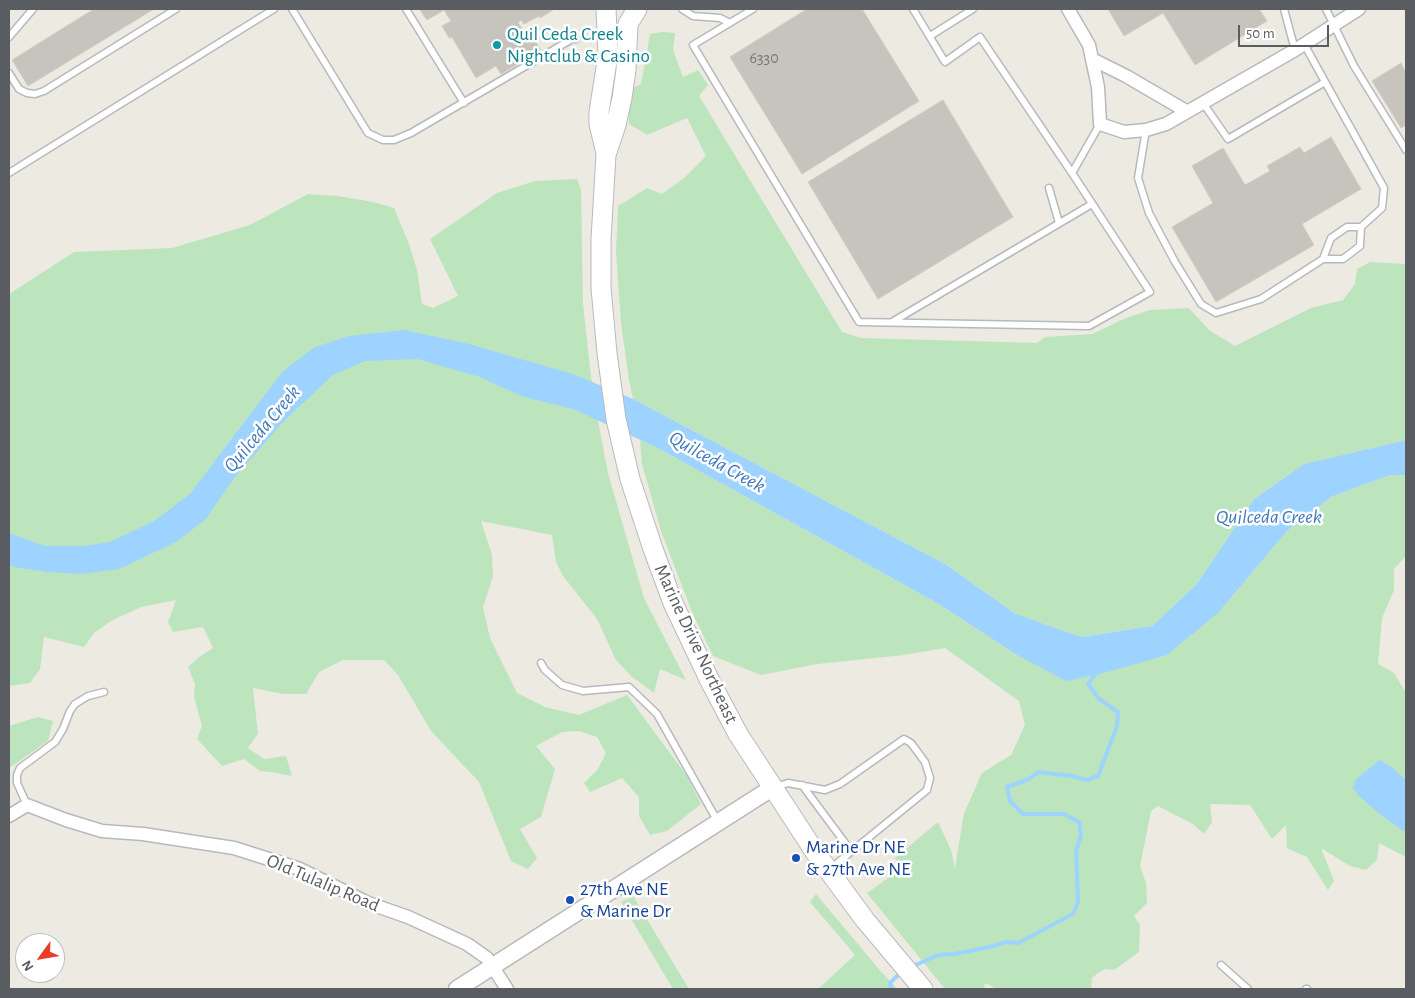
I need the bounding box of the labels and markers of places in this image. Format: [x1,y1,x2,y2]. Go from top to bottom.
place label: Quil Ceda Creek Nightclub & Casino [507,23,650,67]
marker: Quil Ceda Creek Nightclub & Casino [491,39,503,51]
place label: Marine Dr NE & 27th Ave NE [806,836,910,880]
marker: Marine Dr NE & 27th Ave NE [790,852,802,864]
place label: 27th Ave NE & Marine Dr [580,878,671,922]
marker: 27th Ave NE & Marine Dr [564,894,576,906]

